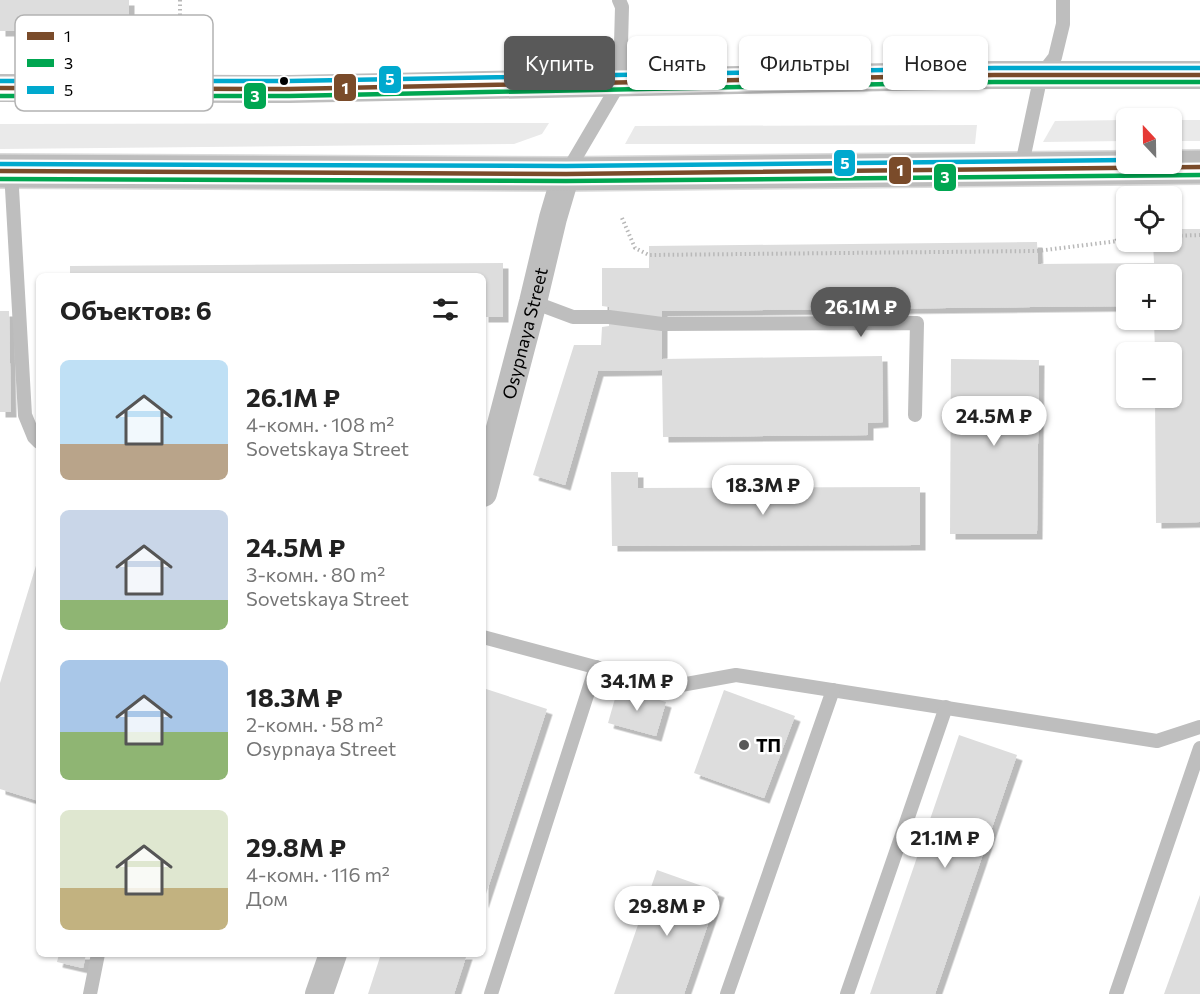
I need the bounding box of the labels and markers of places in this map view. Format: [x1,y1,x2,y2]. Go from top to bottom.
unlabelled marker [278,75,290,87]
pin: 26.1M ₽ [806,287,916,338]
pin: 24.5M ₽ [939,396,1049,447]
pin: 18.3M ₽ [708,465,818,516]
pin: 34.1M ₽ [582,661,692,712]
place label: ТП [756,734,781,756]
marker: ТП [737,738,751,752]
pin: 21.1M ₽ [890,818,1000,869]
pin: 29.8M ₽ [612,886,722,937]

